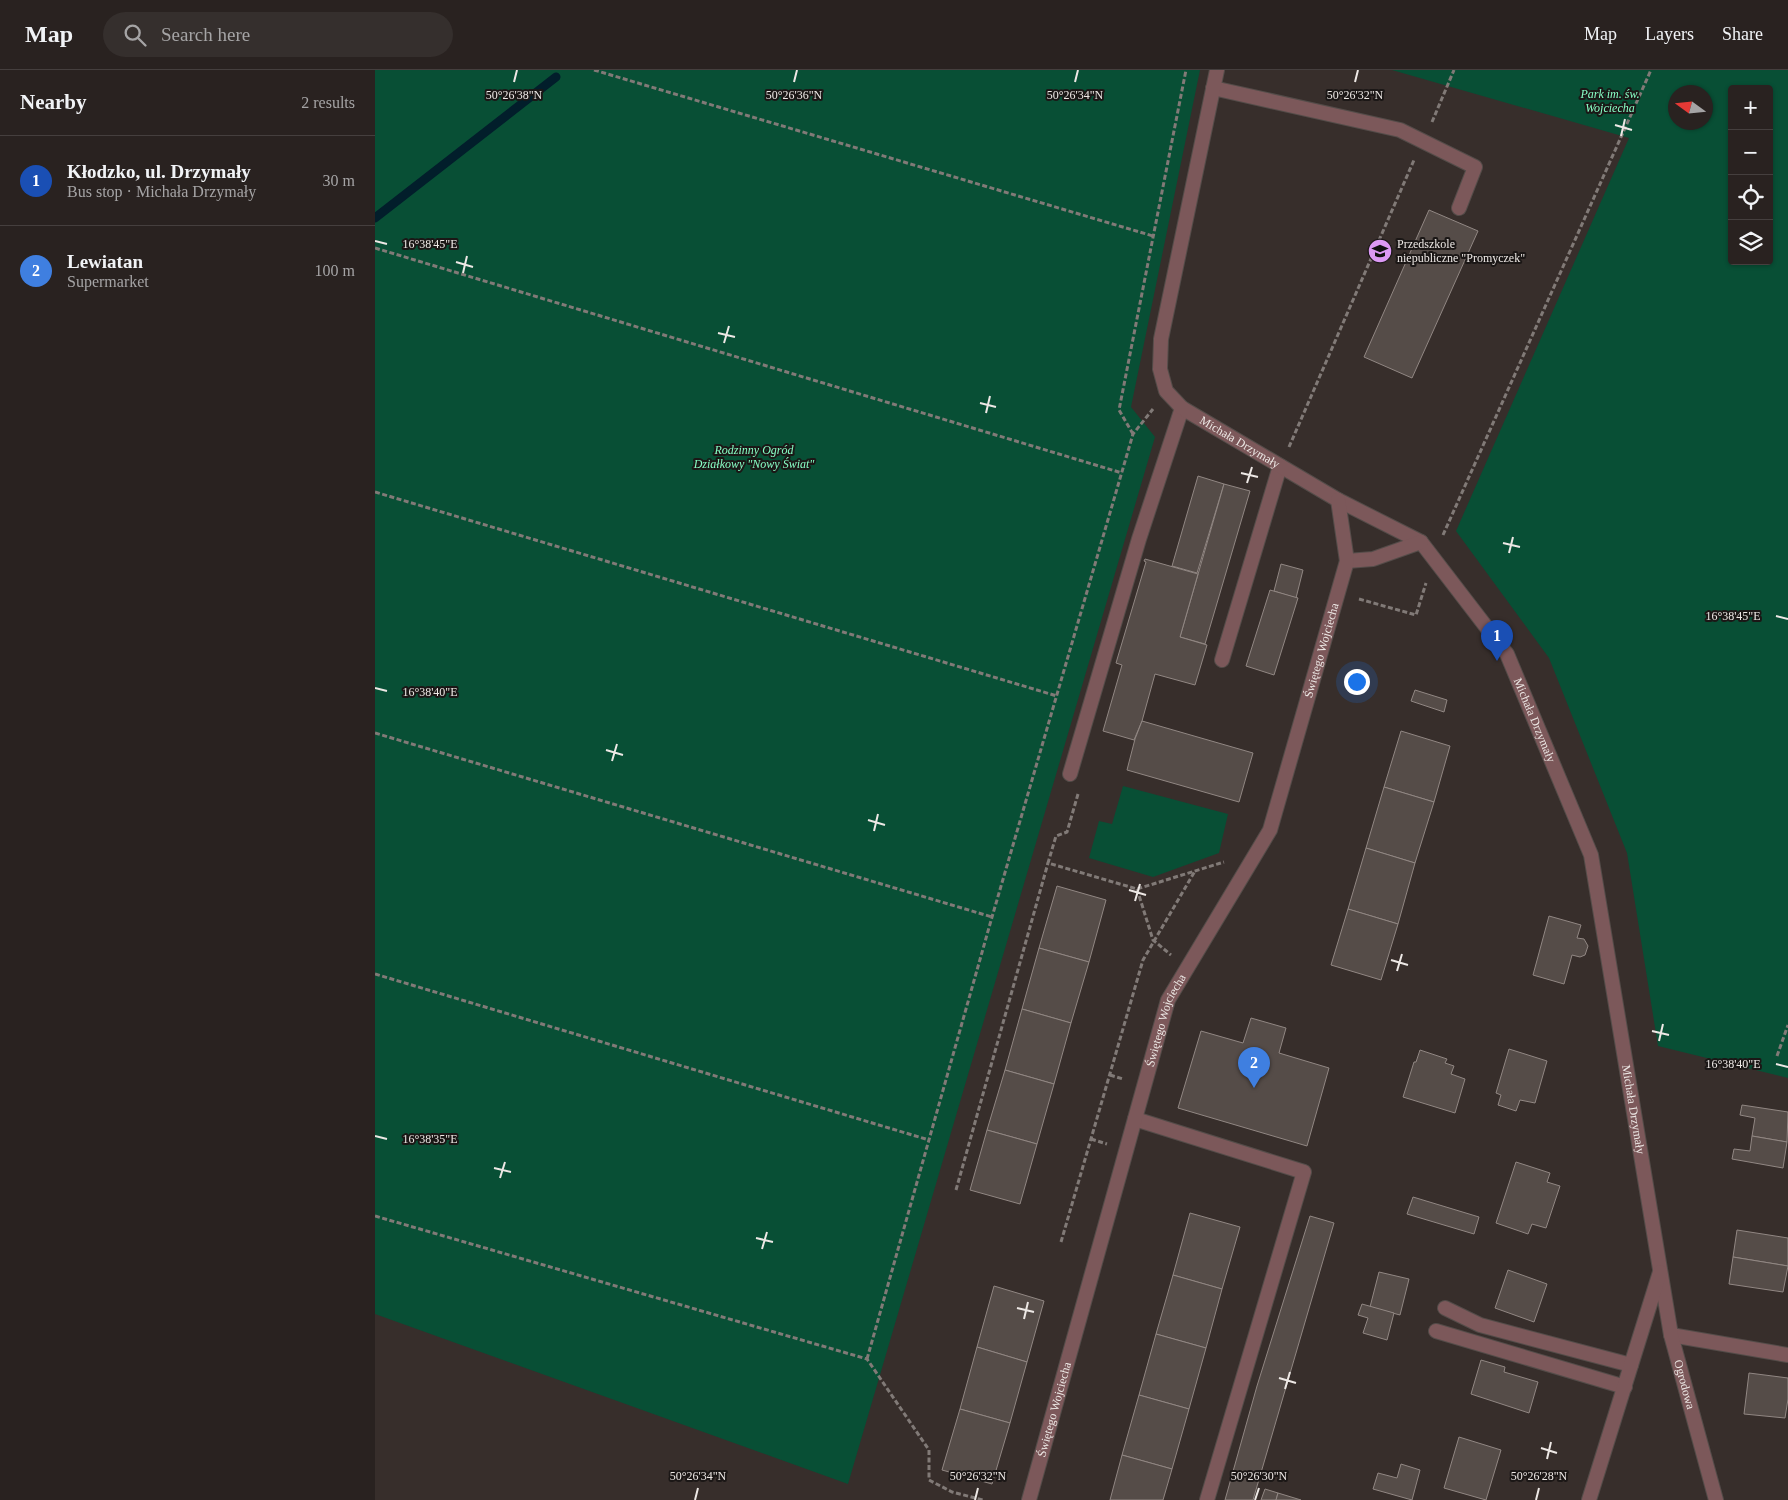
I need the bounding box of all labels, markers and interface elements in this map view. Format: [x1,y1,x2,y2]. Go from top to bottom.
search box [103,12,453,57]
text: Map [25,21,73,47]
icon: search [121,21,149,49]
text: Search here [161,24,250,45]
text: Map [1584,24,1617,44]
text: Layers [1645,24,1694,44]
text: Share [1722,24,1763,44]
north arrow [1668,85,1713,130]
map controls [1728,85,1773,265]
button: + [1728,85,1773,130]
park label: Park im. św. Wojciecha [1579,87,1640,115]
text: 50°26'38"N [486,88,543,102]
text: 50°26'36"N [766,88,823,102]
text: 50°26'34"N [1047,88,1104,102]
text: 50°26'32"N [1327,88,1384,102]
text: Nearby [20,90,87,114]
text: 2 results [301,94,355,111]
button: − [1728,130,1773,175]
text: Kłodzko, ul. Drzymały [67,161,251,182]
text: 1 [32,172,40,189]
text: 30 m [323,172,355,189]
button: locate [1728,175,1773,220]
text: Bus stop · Michała Drzymały [67,183,256,200]
button: layers [1728,220,1773,265]
text: 16°38'45"E [402,237,458,251]
place label: Przedszkole niepubliczne "Promyczek" [1397,237,1525,265]
school or university icon: Przedszkole niepubliczne "Promyczek" [1367,238,1393,264]
text: Lewiatan [67,251,143,272]
text: 2 [32,262,40,279]
text: 100 m [315,262,355,279]
text: Supermarket [67,273,149,290]
street label: Michała Drzymały [1197,413,1282,471]
park label: Rodzinny Ogród Działkowy "Nowy Świat" [693,443,815,471]
street label: Świętego Wojciecha [1301,601,1342,699]
text: 16°38'45"E [1705,609,1761,623]
pin: 1 [1481,620,1513,661]
your location [1344,669,1370,695]
street label: Michała Drzymały [1511,676,1559,765]
text: 16°38'40"E [402,685,458,699]
street label: Świętego Wojciecha [1143,971,1189,1068]
pin: 2 [1238,1047,1270,1088]
text: 16°38'40"E [1705,1057,1761,1071]
street label: Michała Drzymały [1619,1064,1648,1155]
text: 16°38'35"E [402,1132,458,1146]
street label: Ogrodowa [1671,1358,1698,1411]
street label: Świętego Wojciecha [1034,1360,1074,1458]
text: 50°26'34"N [670,1469,727,1483]
text: 50°26'32"N [950,1469,1007,1483]
text: 50°26'30"N [1231,1469,1288,1483]
text: 50°26'28"N [1511,1469,1568,1483]

